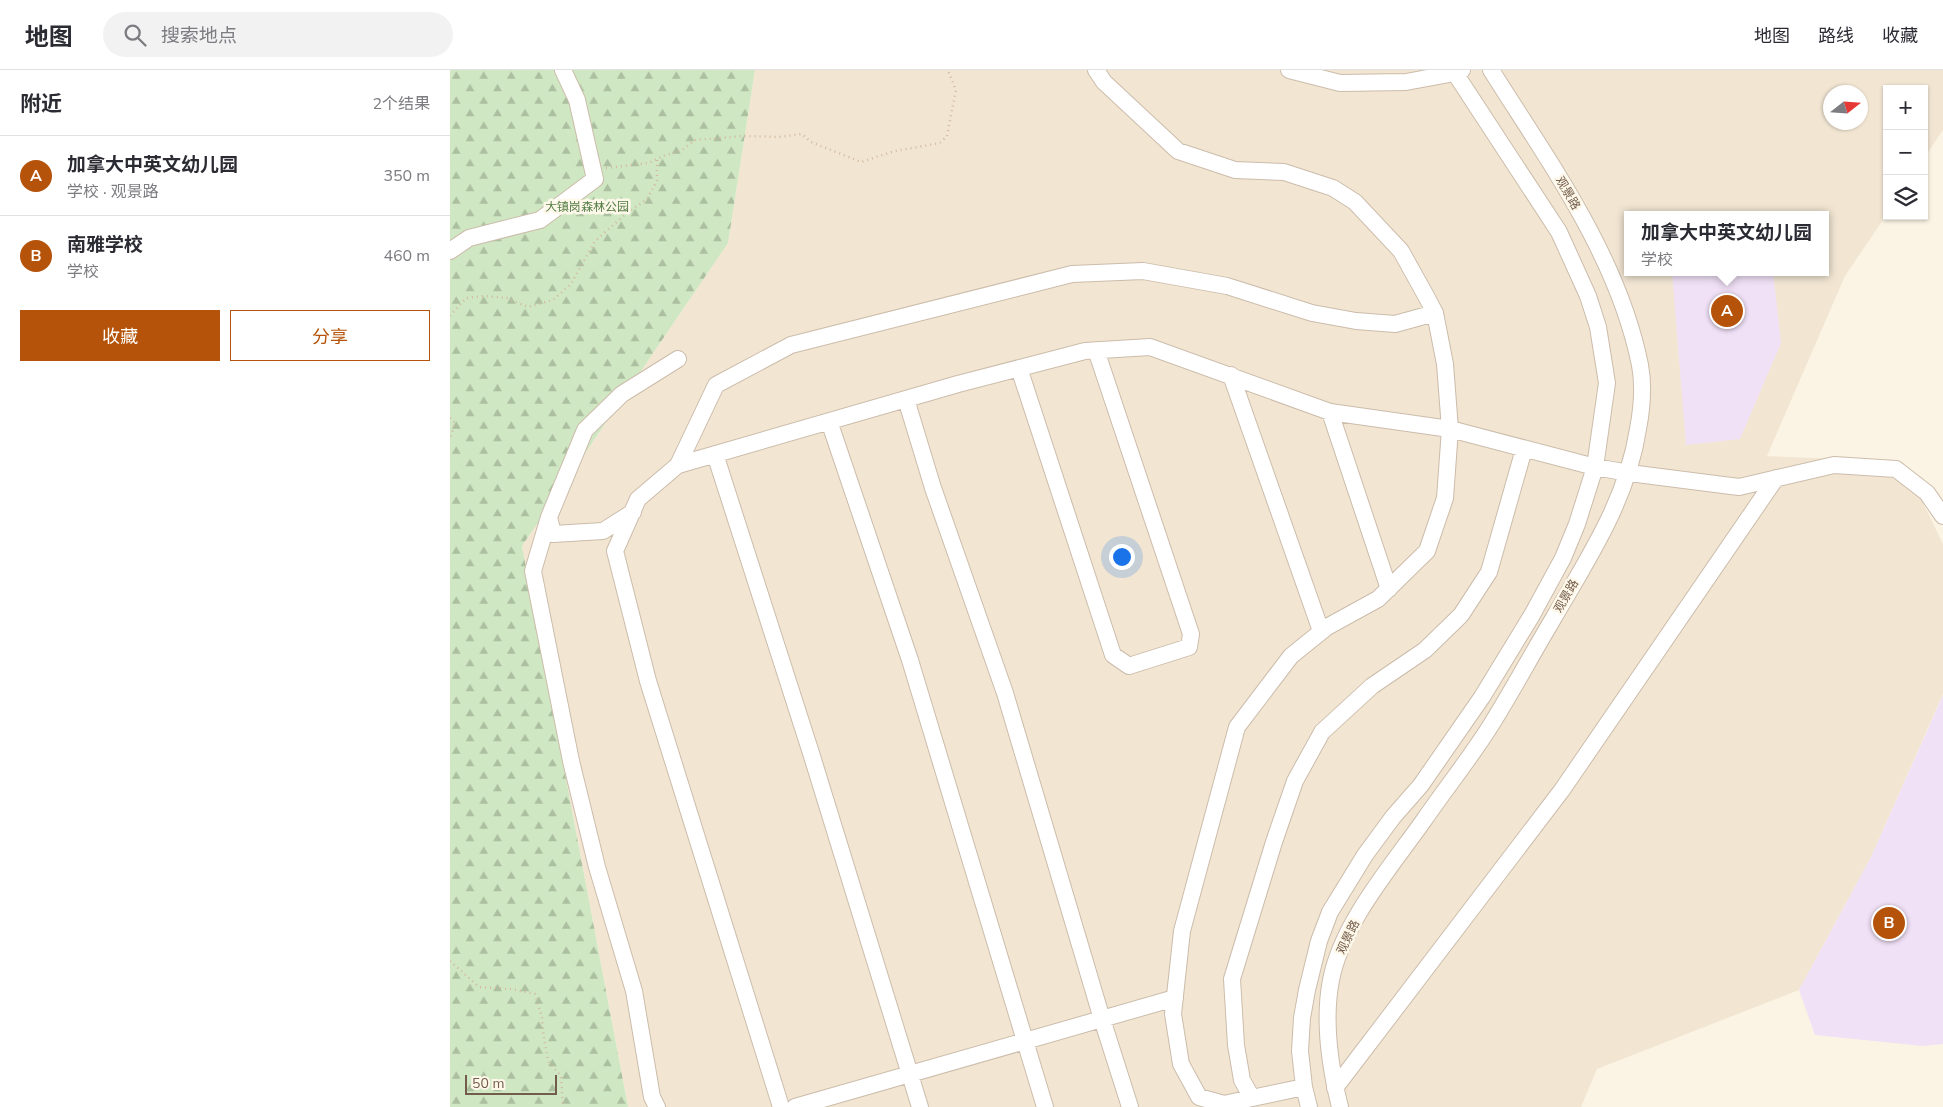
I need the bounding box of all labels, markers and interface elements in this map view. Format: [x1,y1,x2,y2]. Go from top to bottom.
search box [103,12,453,57]
text: 地图 [25,21,73,53]
icon: search [121,21,149,49]
text: 搜索地点 [161,23,237,49]
text: 地图 [1754,24,1790,48]
text: 路线 [1818,24,1854,48]
text: 收藏 [1882,24,1918,48]
north arrow [1823,85,1868,130]
map controls [1883,85,1928,220]
button: + [1883,85,1928,130]
text: 附近 [20,90,62,118]
text: 2个结果 [372,93,430,115]
button: − [1883,130,1928,175]
text: 加拿大中英文幼儿园 [67,152,238,178]
text: A [30,165,42,187]
text: 350 m [383,165,430,187]
street label: 观景路 [1552,173,1584,213]
button: layers [1883,175,1928,220]
text: 学校 · 观景路 [67,181,159,203]
park label: 大镇岗森林公园 [545,199,629,215]
popup [1624,211,1829,276]
text: 加拿大中英文幼儿园 [1641,220,1812,246]
text: 南雅学校 [67,232,143,258]
text: B [30,245,42,267]
text: 460 m [383,245,430,267]
text: 学校 [1641,249,1673,271]
text: 学校 [67,261,99,283]
pin: A [1711,292,1743,330]
button: 收藏 [20,310,220,361]
button: 分享 [230,310,430,361]
your location [1109,544,1135,570]
street label: 观景路 [1550,576,1582,616]
pin: B [1873,904,1905,942]
street label: 观景路 [1333,917,1363,957]
scale bar [465,1072,558,1095]
text: 50 m [472,1074,504,1093]

